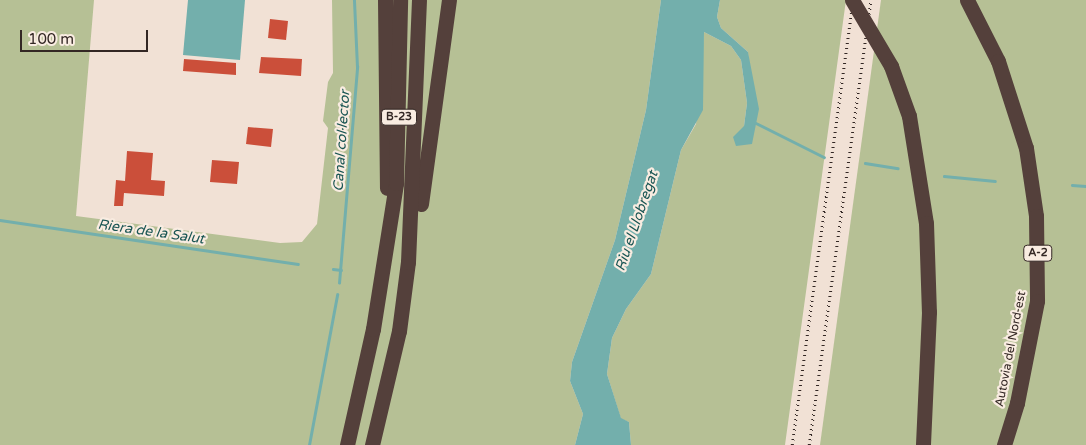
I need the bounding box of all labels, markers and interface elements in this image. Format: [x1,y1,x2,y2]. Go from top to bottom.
scale bar [22,20,150,52]
text: 100 m [28,30,74,48]
water label: Canal col·lector [330,90,354,192]
road number: B-23 [380,108,418,125]
water label: Riu el Llobregat [612,169,662,273]
water label: Riera de la Salut [97,216,205,248]
road number: A-2 [1023,244,1053,262]
street label: Autovia del Nord-est [993,290,1029,408]

